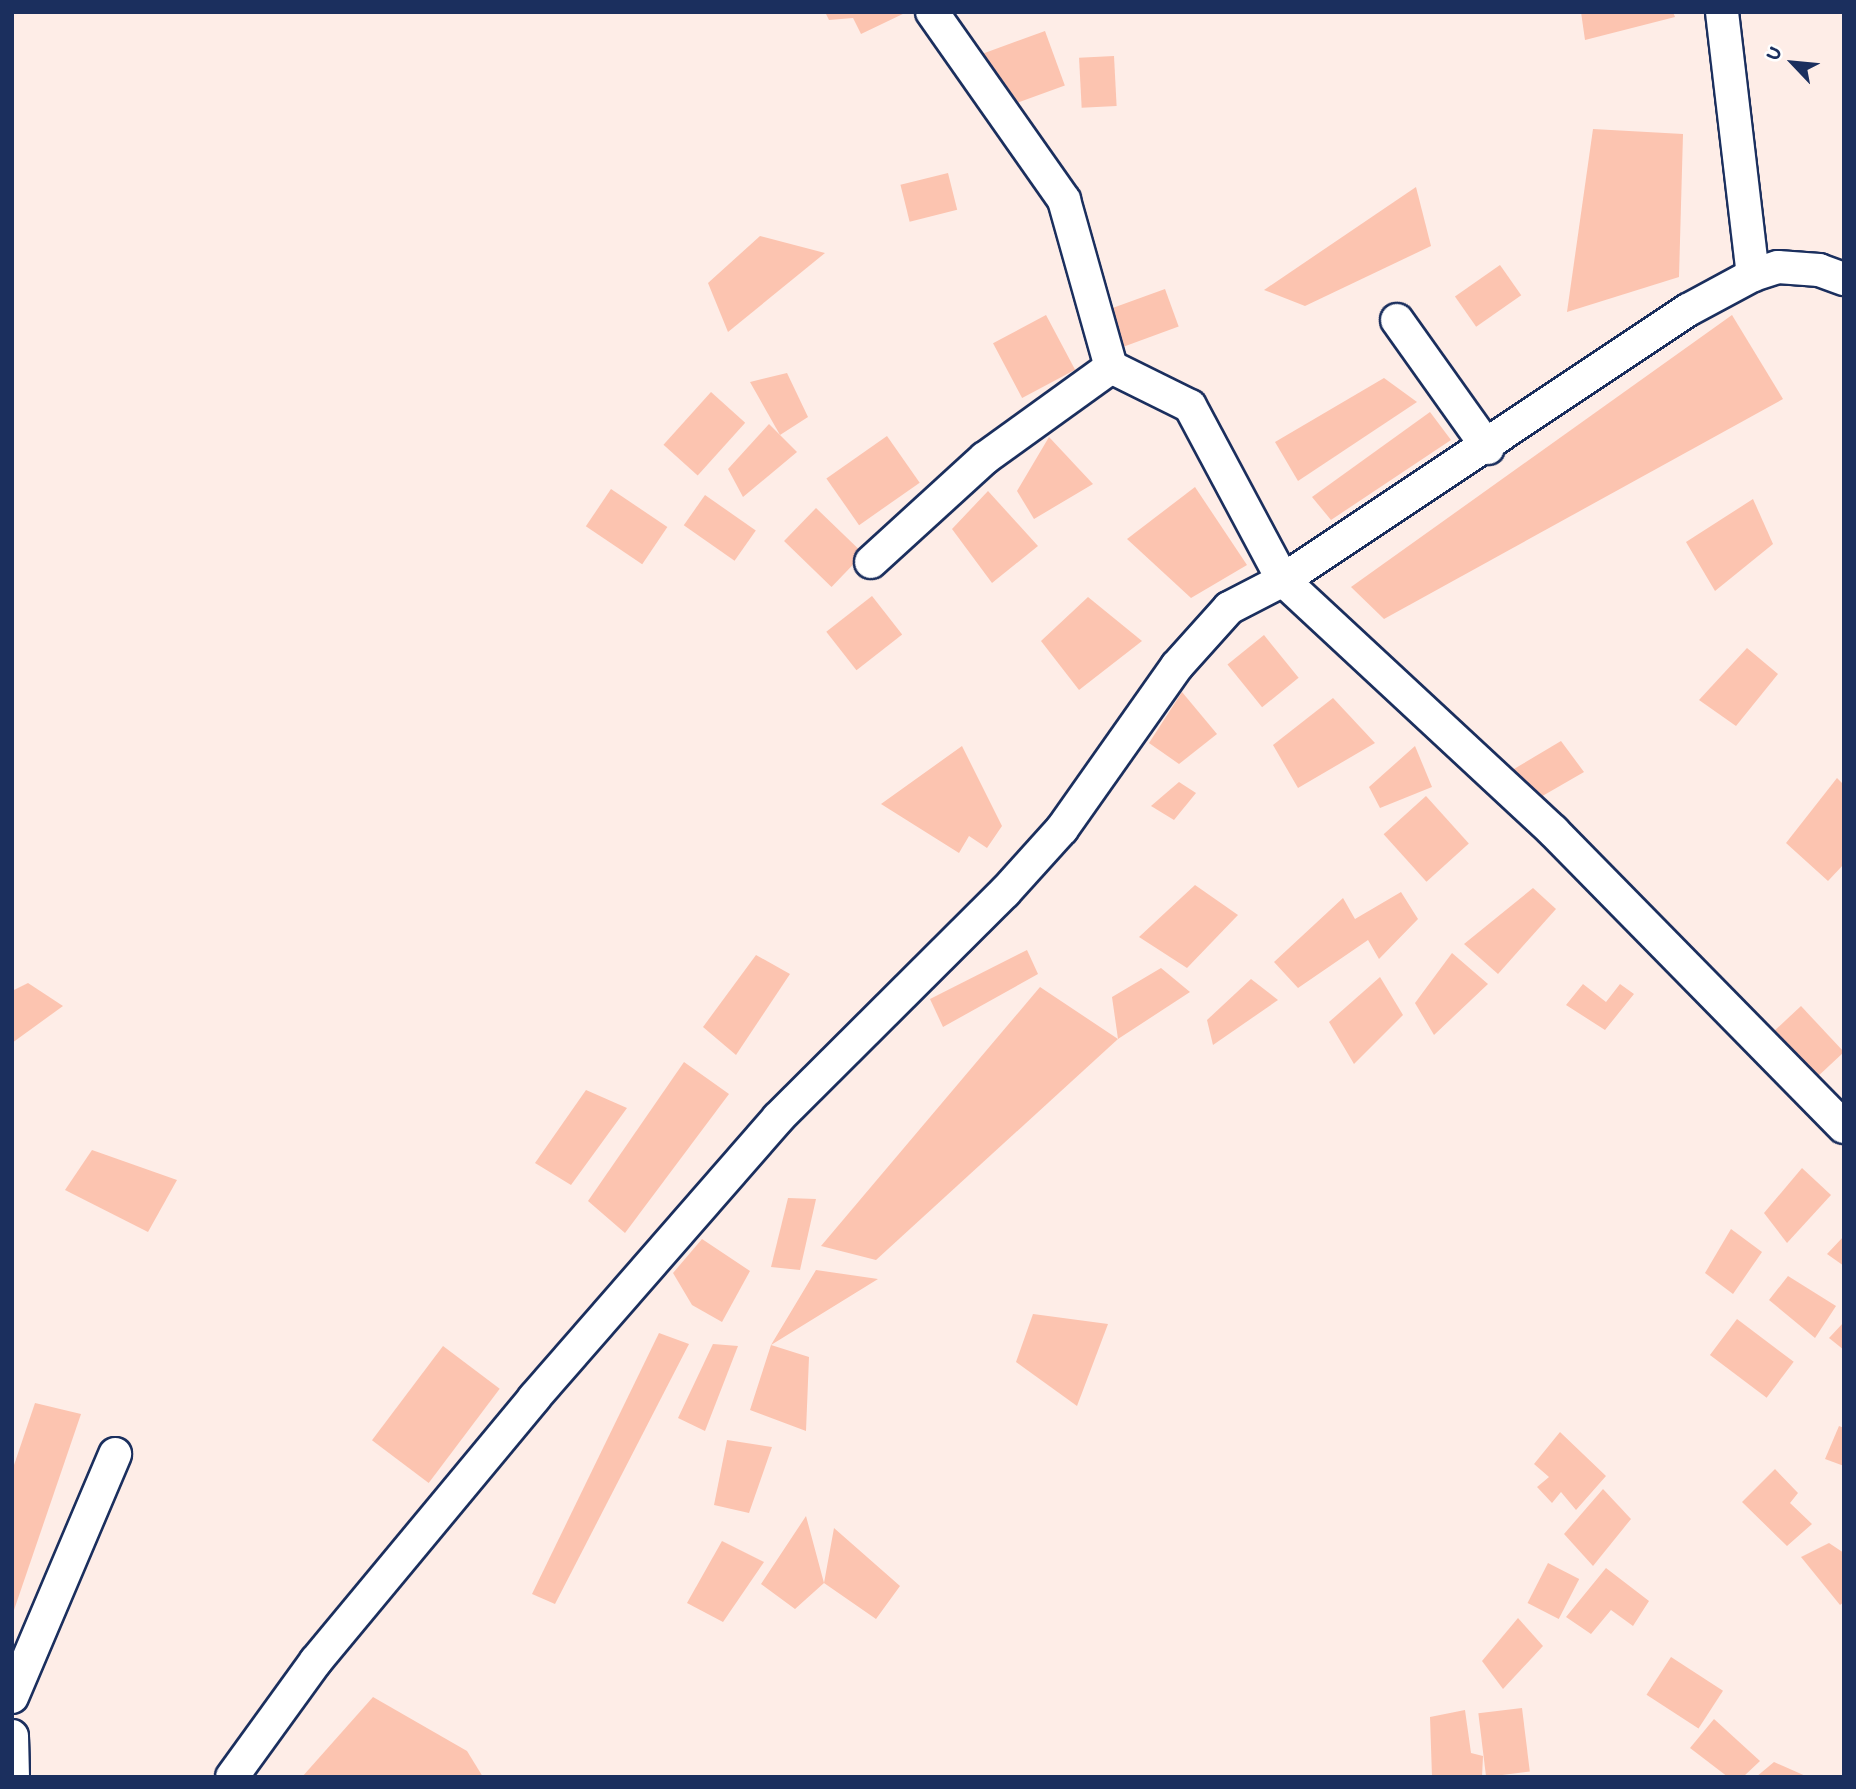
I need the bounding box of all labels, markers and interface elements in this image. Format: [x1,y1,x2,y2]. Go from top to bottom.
north arrow [1758,28,1828,98]
text: U [1761,43,1787,64]

